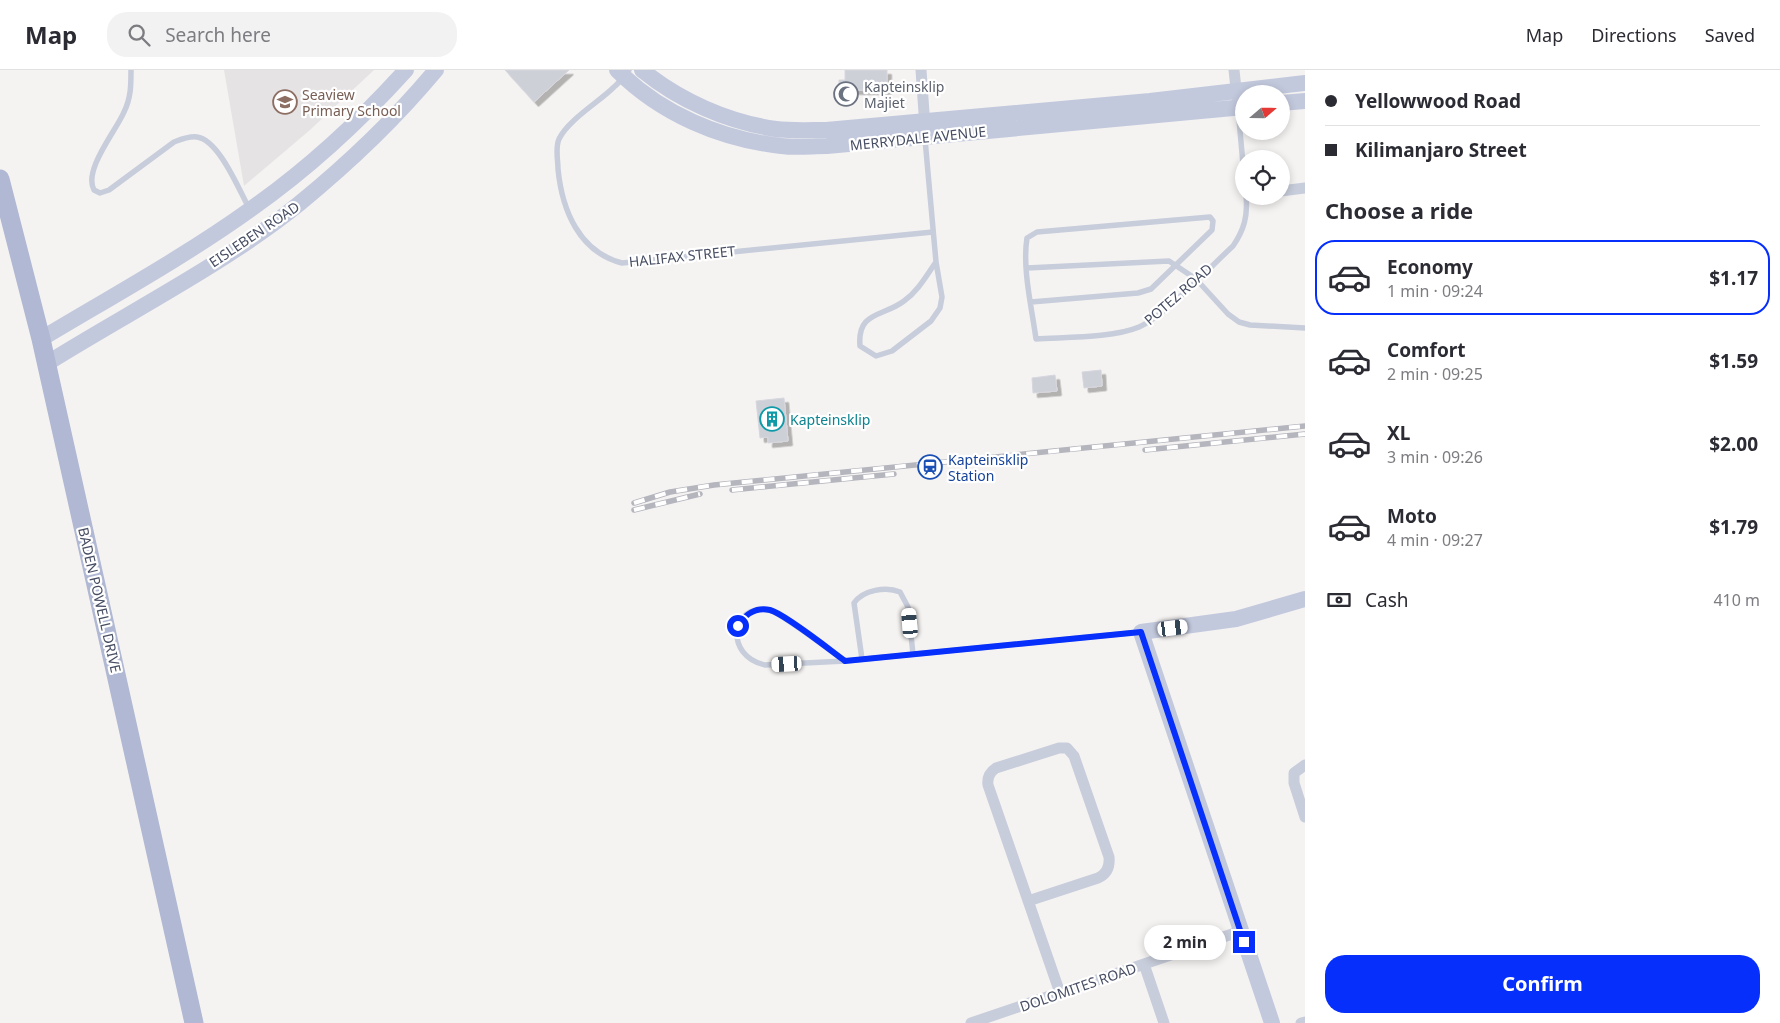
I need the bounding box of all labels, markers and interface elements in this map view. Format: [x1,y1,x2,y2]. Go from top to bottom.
search box [107,12,457,57]
text: Map [25,18,77,51]
icon: search [125,21,153,49]
text: Search here [165,22,271,48]
text: Map [1526,23,1563,47]
text: Directions [1591,23,1677,47]
text: Saved [1705,23,1755,47]
place label: Kapteinsklip Majiet [864,77,944,112]
mosque icon: Kapteinsklip Majiet [833,81,859,107]
place label: Seaview Primary School [302,85,401,120]
north arrow [1235,85,1290,140]
map controls [1235,85,1290,205]
text: Yellowwood Road [1355,88,1521,114]
school or university icon: Seaview Primary School [272,89,298,115]
street label: MERRYDALE AVENUE [849,121,987,155]
text: Kilimanjaro Street [1355,137,1527,163]
button: locate [1235,150,1290,205]
text: Choose a ride [1325,195,1473,225]
street label: EISLEBEN ROAD [205,197,303,271]
street label: HALIFAX STREET [628,241,736,271]
text: Economy [1387,254,1473,280]
icon: car [1327,255,1372,300]
street label: POTEZ ROAD [1140,259,1216,329]
text: $1.17 [1709,265,1758,291]
text: 1 min · 09:24 [1387,280,1483,302]
text: Comfort [1387,337,1466,363]
icon: car [1327,338,1372,383]
text: $1.59 [1709,348,1758,374]
text: 2 min · 09:25 [1387,363,1483,385]
building icon: Kapteinsklip [759,406,785,432]
place label: Kapteinsklip [790,410,870,429]
text: XL [1387,420,1410,446]
icon: car [1327,421,1372,466]
text: $2.00 [1709,431,1758,457]
text: 3 min · 09:26 [1387,446,1483,468]
place label: Kapteinsklip Station [948,450,1028,485]
station icon: Kapteinsklip Station [917,454,943,480]
text: Moto [1387,503,1437,529]
icon: car [1327,504,1372,549]
text: $1.79 [1709,514,1758,540]
street label: BADEN POWELL DRIVE [74,525,126,675]
text: 4 min · 09:27 [1387,529,1483,551]
icon: cash [1325,586,1353,614]
text: Cash [1365,587,1409,613]
text: 410 m [1713,589,1760,611]
car [901,607,918,639]
route start [727,615,749,637]
car [1157,619,1188,637]
car [771,656,802,672]
callout: 2 min [1144,924,1226,960]
text: 2 min [1163,931,1207,953]
route end [1233,931,1255,953]
button: Confirm [1325,955,1760,1013]
street label: DOLOMITES ROAD [1017,958,1139,1016]

